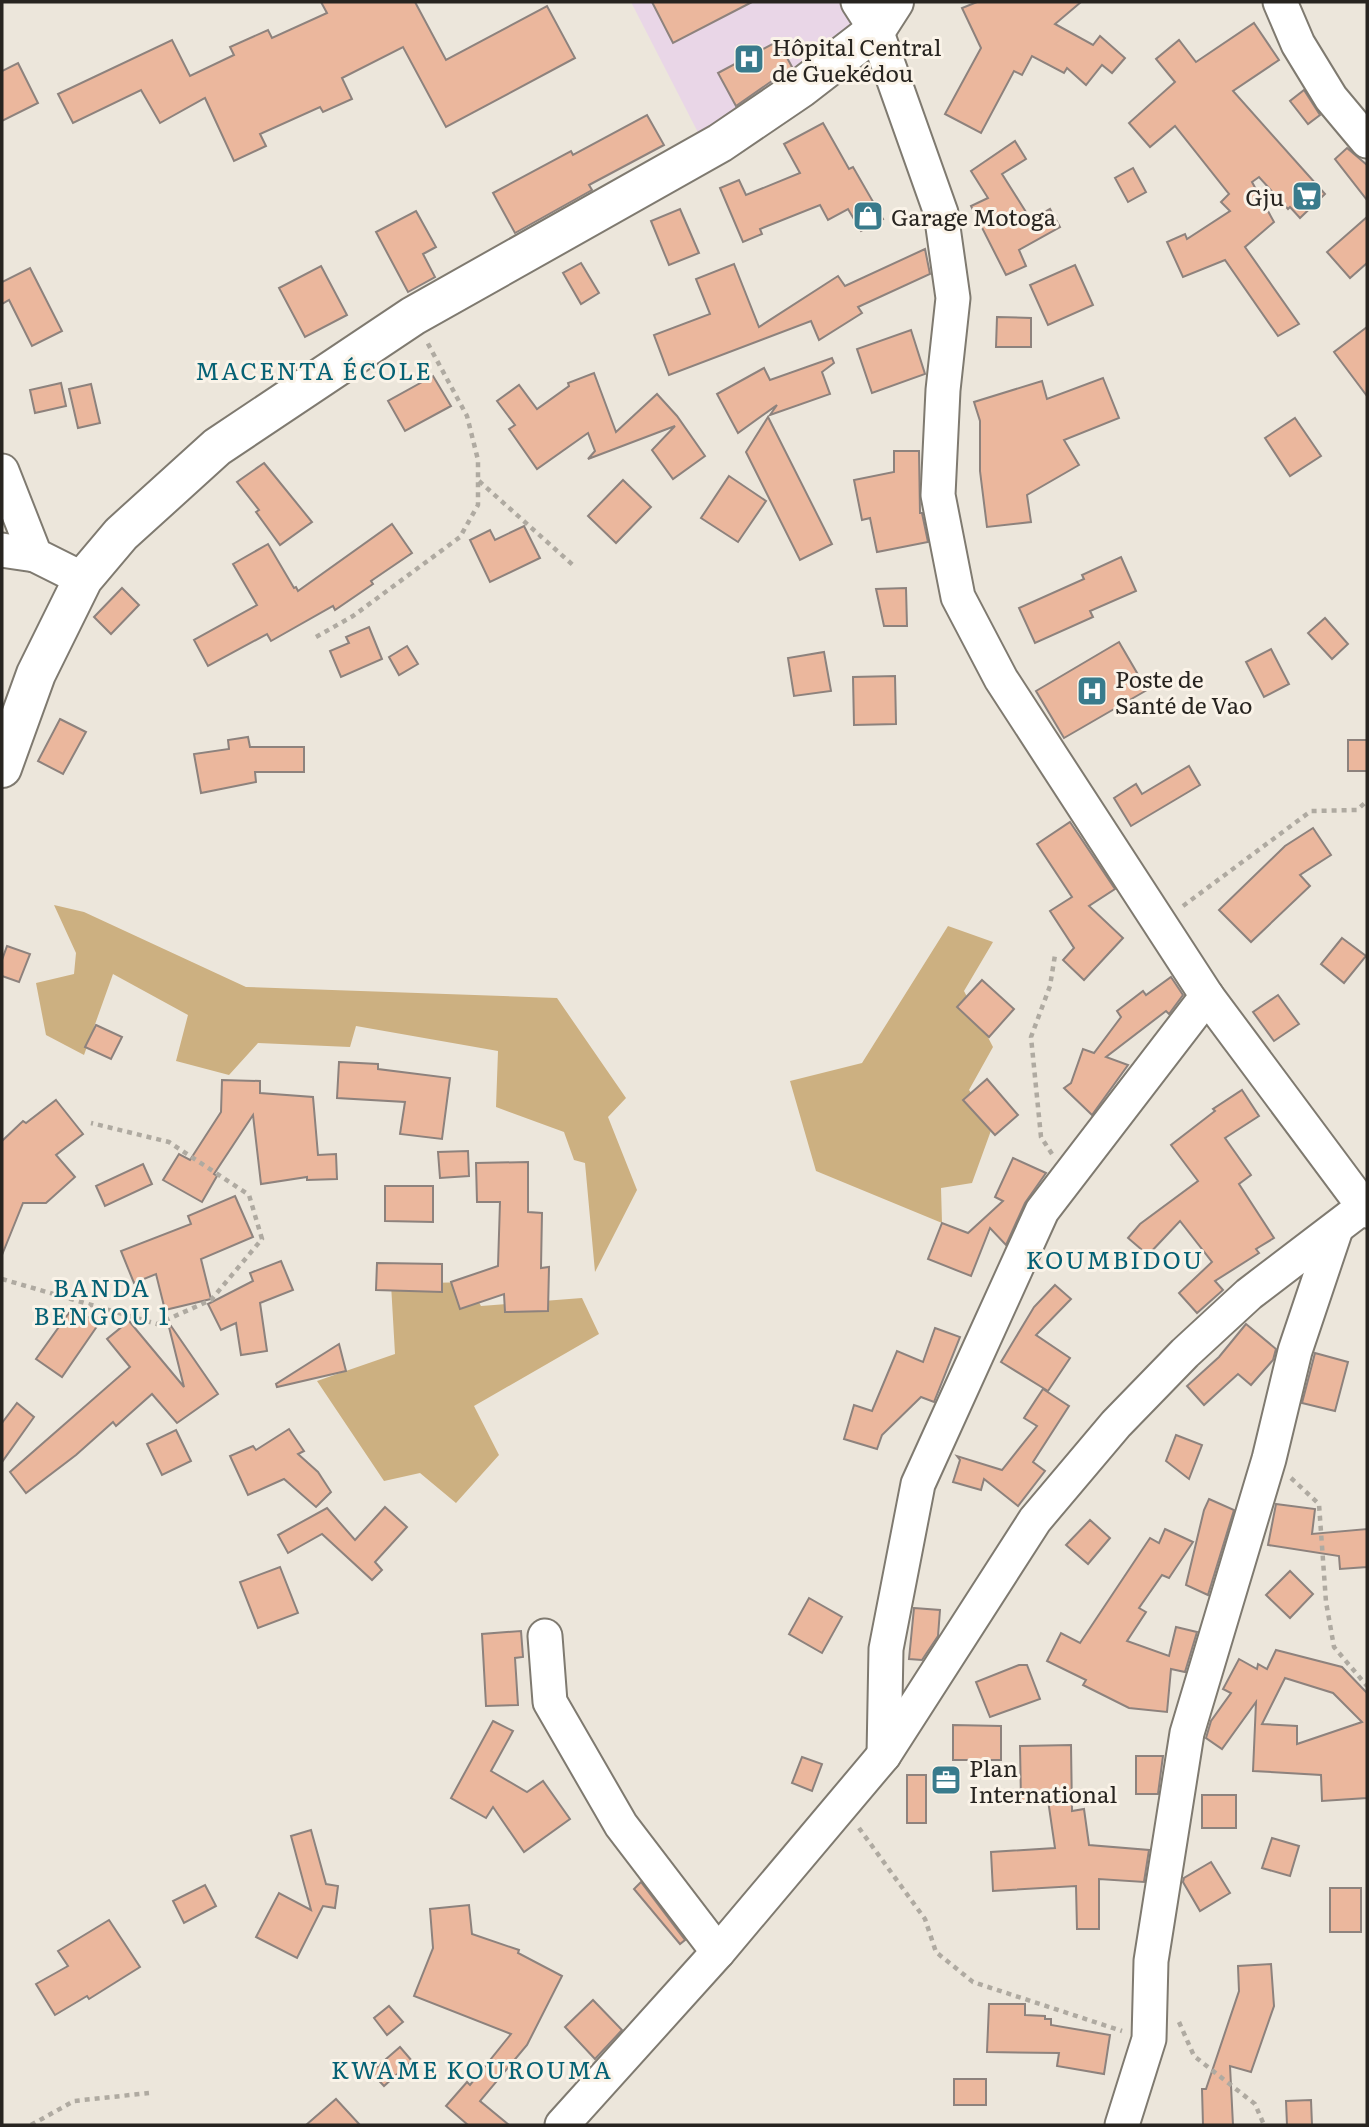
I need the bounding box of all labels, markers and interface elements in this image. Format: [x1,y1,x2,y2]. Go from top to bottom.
place label: Hôpital Central de Guekédou [772,29,942,89]
hospital icon: Hôpital Central de Guekédou [732,42,766,76]
place label: Gju [1245,179,1284,213]
supermarket icon: Gju [1290,179,1324,213]
shop icon: Garage Motoga [851,199,885,233]
place label: Garage Motoga [891,199,1057,233]
district label: MACENTA ÉCOLE [195,352,433,387]
place label: Poste de Santé de Vao [1115,661,1252,721]
hospital icon: Poste de Santé de Vao [1075,674,1109,708]
district label: KOUMBIDOU [1026,1241,1204,1276]
district label: BANDA BENGOU 1 [33,1269,171,1332]
place label: Plan International [969,1750,1117,1810]
office icon: Plan International [929,1763,963,1797]
district label: KWAME KOUROUMA [331,2051,613,2086]

